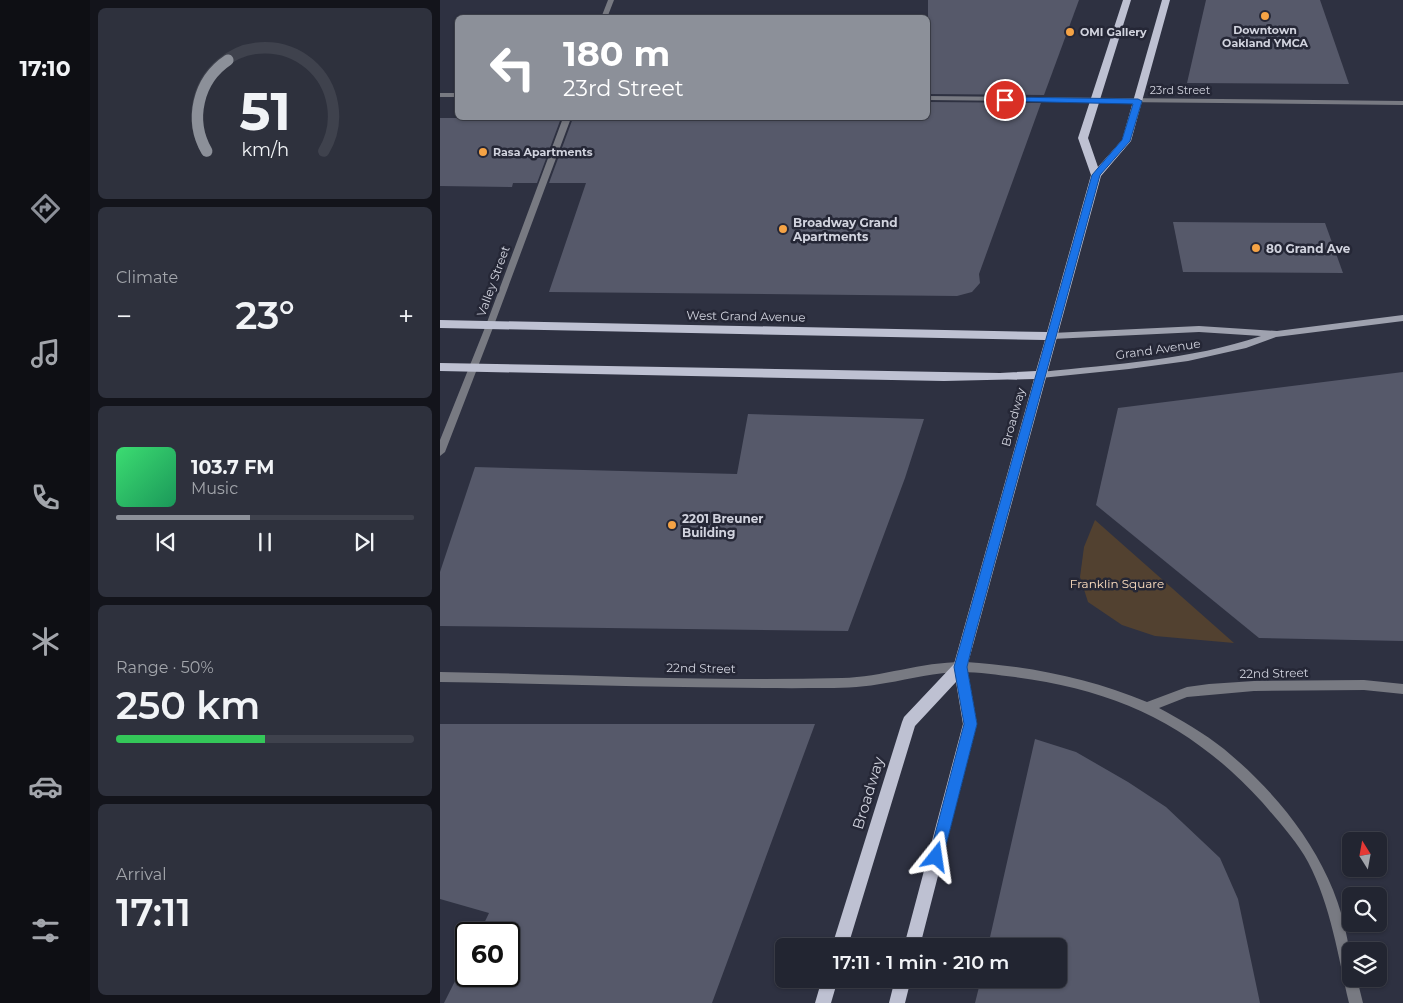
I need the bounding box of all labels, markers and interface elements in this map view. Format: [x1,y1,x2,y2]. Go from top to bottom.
marker: Downtown Oakland YMCA [1259,10,1271,22]
place label: Downtown Oakland YMCA [1222,23,1308,50]
place label: OMI Gallery [1080,25,1147,39]
marker: OMI Gallery [1064,26,1076,38]
text: 180 m [563,32,670,75]
icon: left [480,35,545,100]
text: 17:10 [19,55,71,82]
text: 23rd Street [563,75,684,102]
pin [984,79,1026,121]
text: 51 [239,80,291,143]
street label: 23rd Street [1150,83,1211,97]
icon: arrive [991,86,1019,114]
text: km/h [241,139,289,160]
place label: Rasa Apartments [493,145,593,159]
marker: Rasa Apartments [477,146,489,158]
icon: directions [28,191,63,226]
place label: Broadway Grand Apartments [792,215,898,244]
marker: Broadway Grand Apartments [777,223,789,235]
place label: 80 Grand Ave [1266,241,1351,256]
marker: 80 Grand Ave [1250,242,1262,254]
street label: Valley Street [473,243,513,319]
text: Climate [116,268,178,287]
text: 23° [235,292,295,339]
text: − [116,299,132,333]
text: + [398,299,414,333]
street label: West Grand Avenue [686,307,806,325]
icon: music [28,336,63,371]
street label: Grand Avenue [1115,336,1201,362]
street label: Broadway [998,386,1028,448]
text: 103.7 FM [191,456,275,479]
text: Music [191,479,238,498]
icon: phone [28,480,63,515]
place label: 2201 Breuner Building [682,511,764,540]
marker: 2201 Breuner Building [666,519,678,531]
icon: previous [152,528,180,556]
icon: pause [251,528,279,556]
icon: next [350,528,378,556]
park label: Franklin Square [1070,576,1164,591]
icon: climate [28,624,63,659]
text: Range · 50% [116,658,214,677]
street label: 22nd Street [666,660,736,676]
street label: 22nd Street [1239,665,1309,681]
text: 250 km [116,682,260,729]
street label: Broadway [848,753,888,832]
icon: car [28,769,63,804]
position arrow [909,830,961,882]
north arrow [1342,832,1388,878]
map controls [1342,832,1387,987]
text: Arrival [116,865,166,884]
button: search [1342,887,1387,932]
text: 17:11 [116,889,191,936]
icon: filters [28,913,63,948]
speed limit sign: 60 [455,922,520,987]
button: layers [1342,942,1387,987]
text: 17:11 · 1 min · 210 m [833,951,1009,974]

